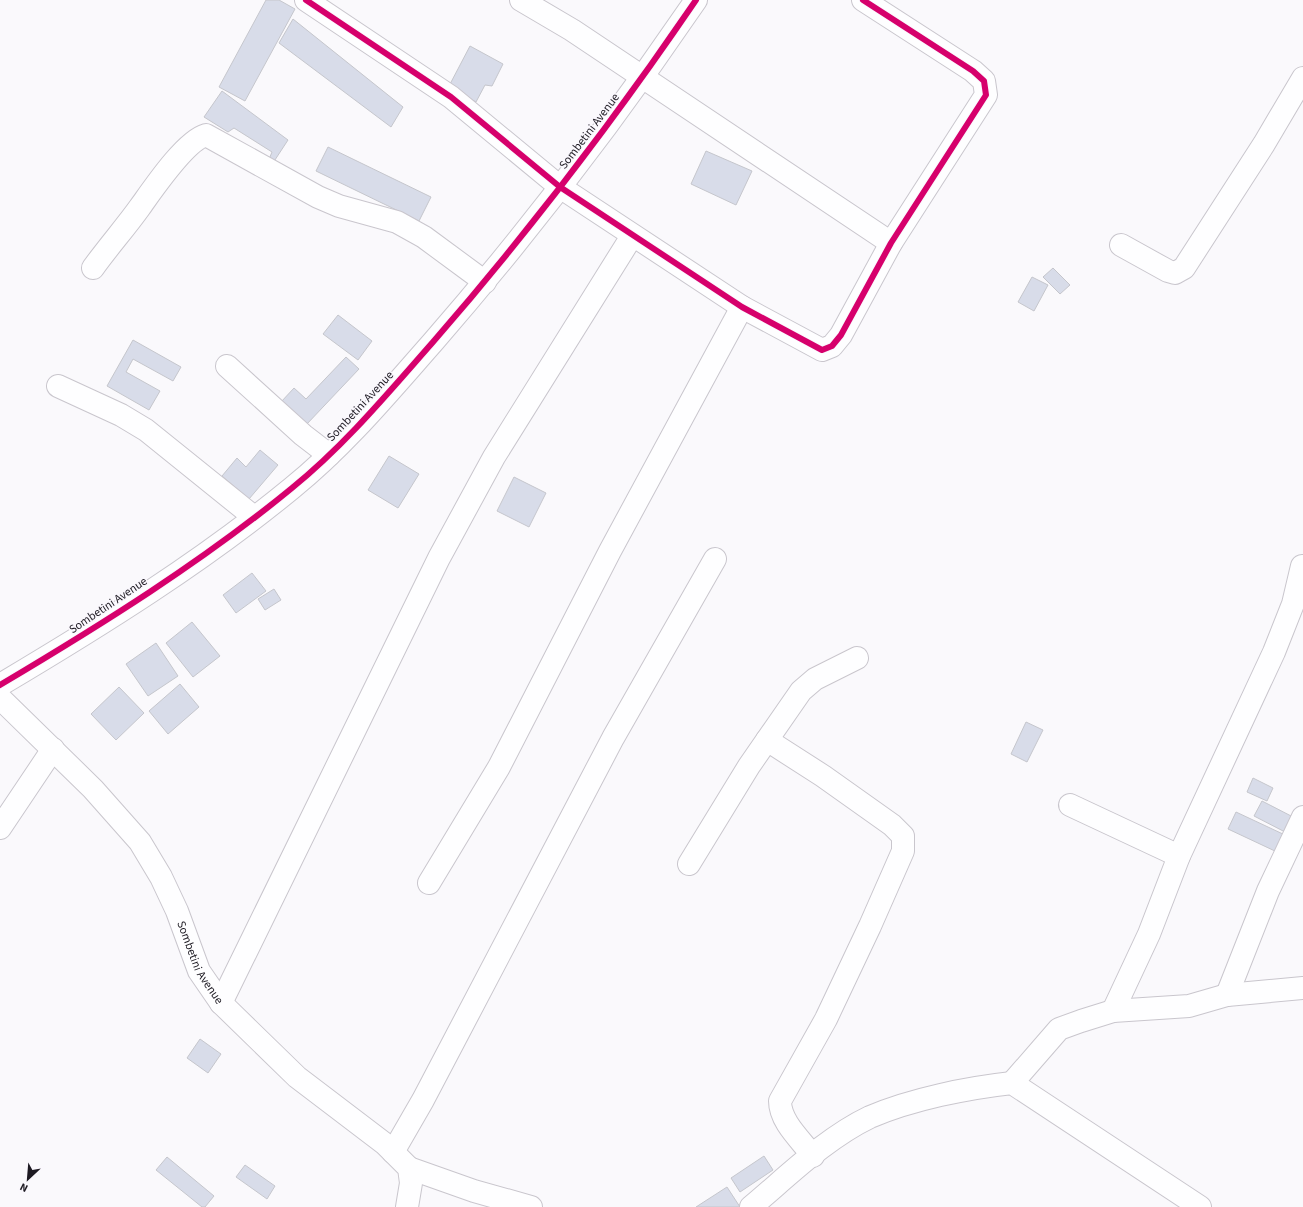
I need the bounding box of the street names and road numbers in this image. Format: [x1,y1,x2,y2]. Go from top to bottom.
street label: Sombetini Avenue [555,90,624,173]
street label: Sombetini Avenue [323,367,398,446]
street label: Sombetini Avenue [66,573,151,638]
street label: Sombetini Avenue [172,919,227,1008]

